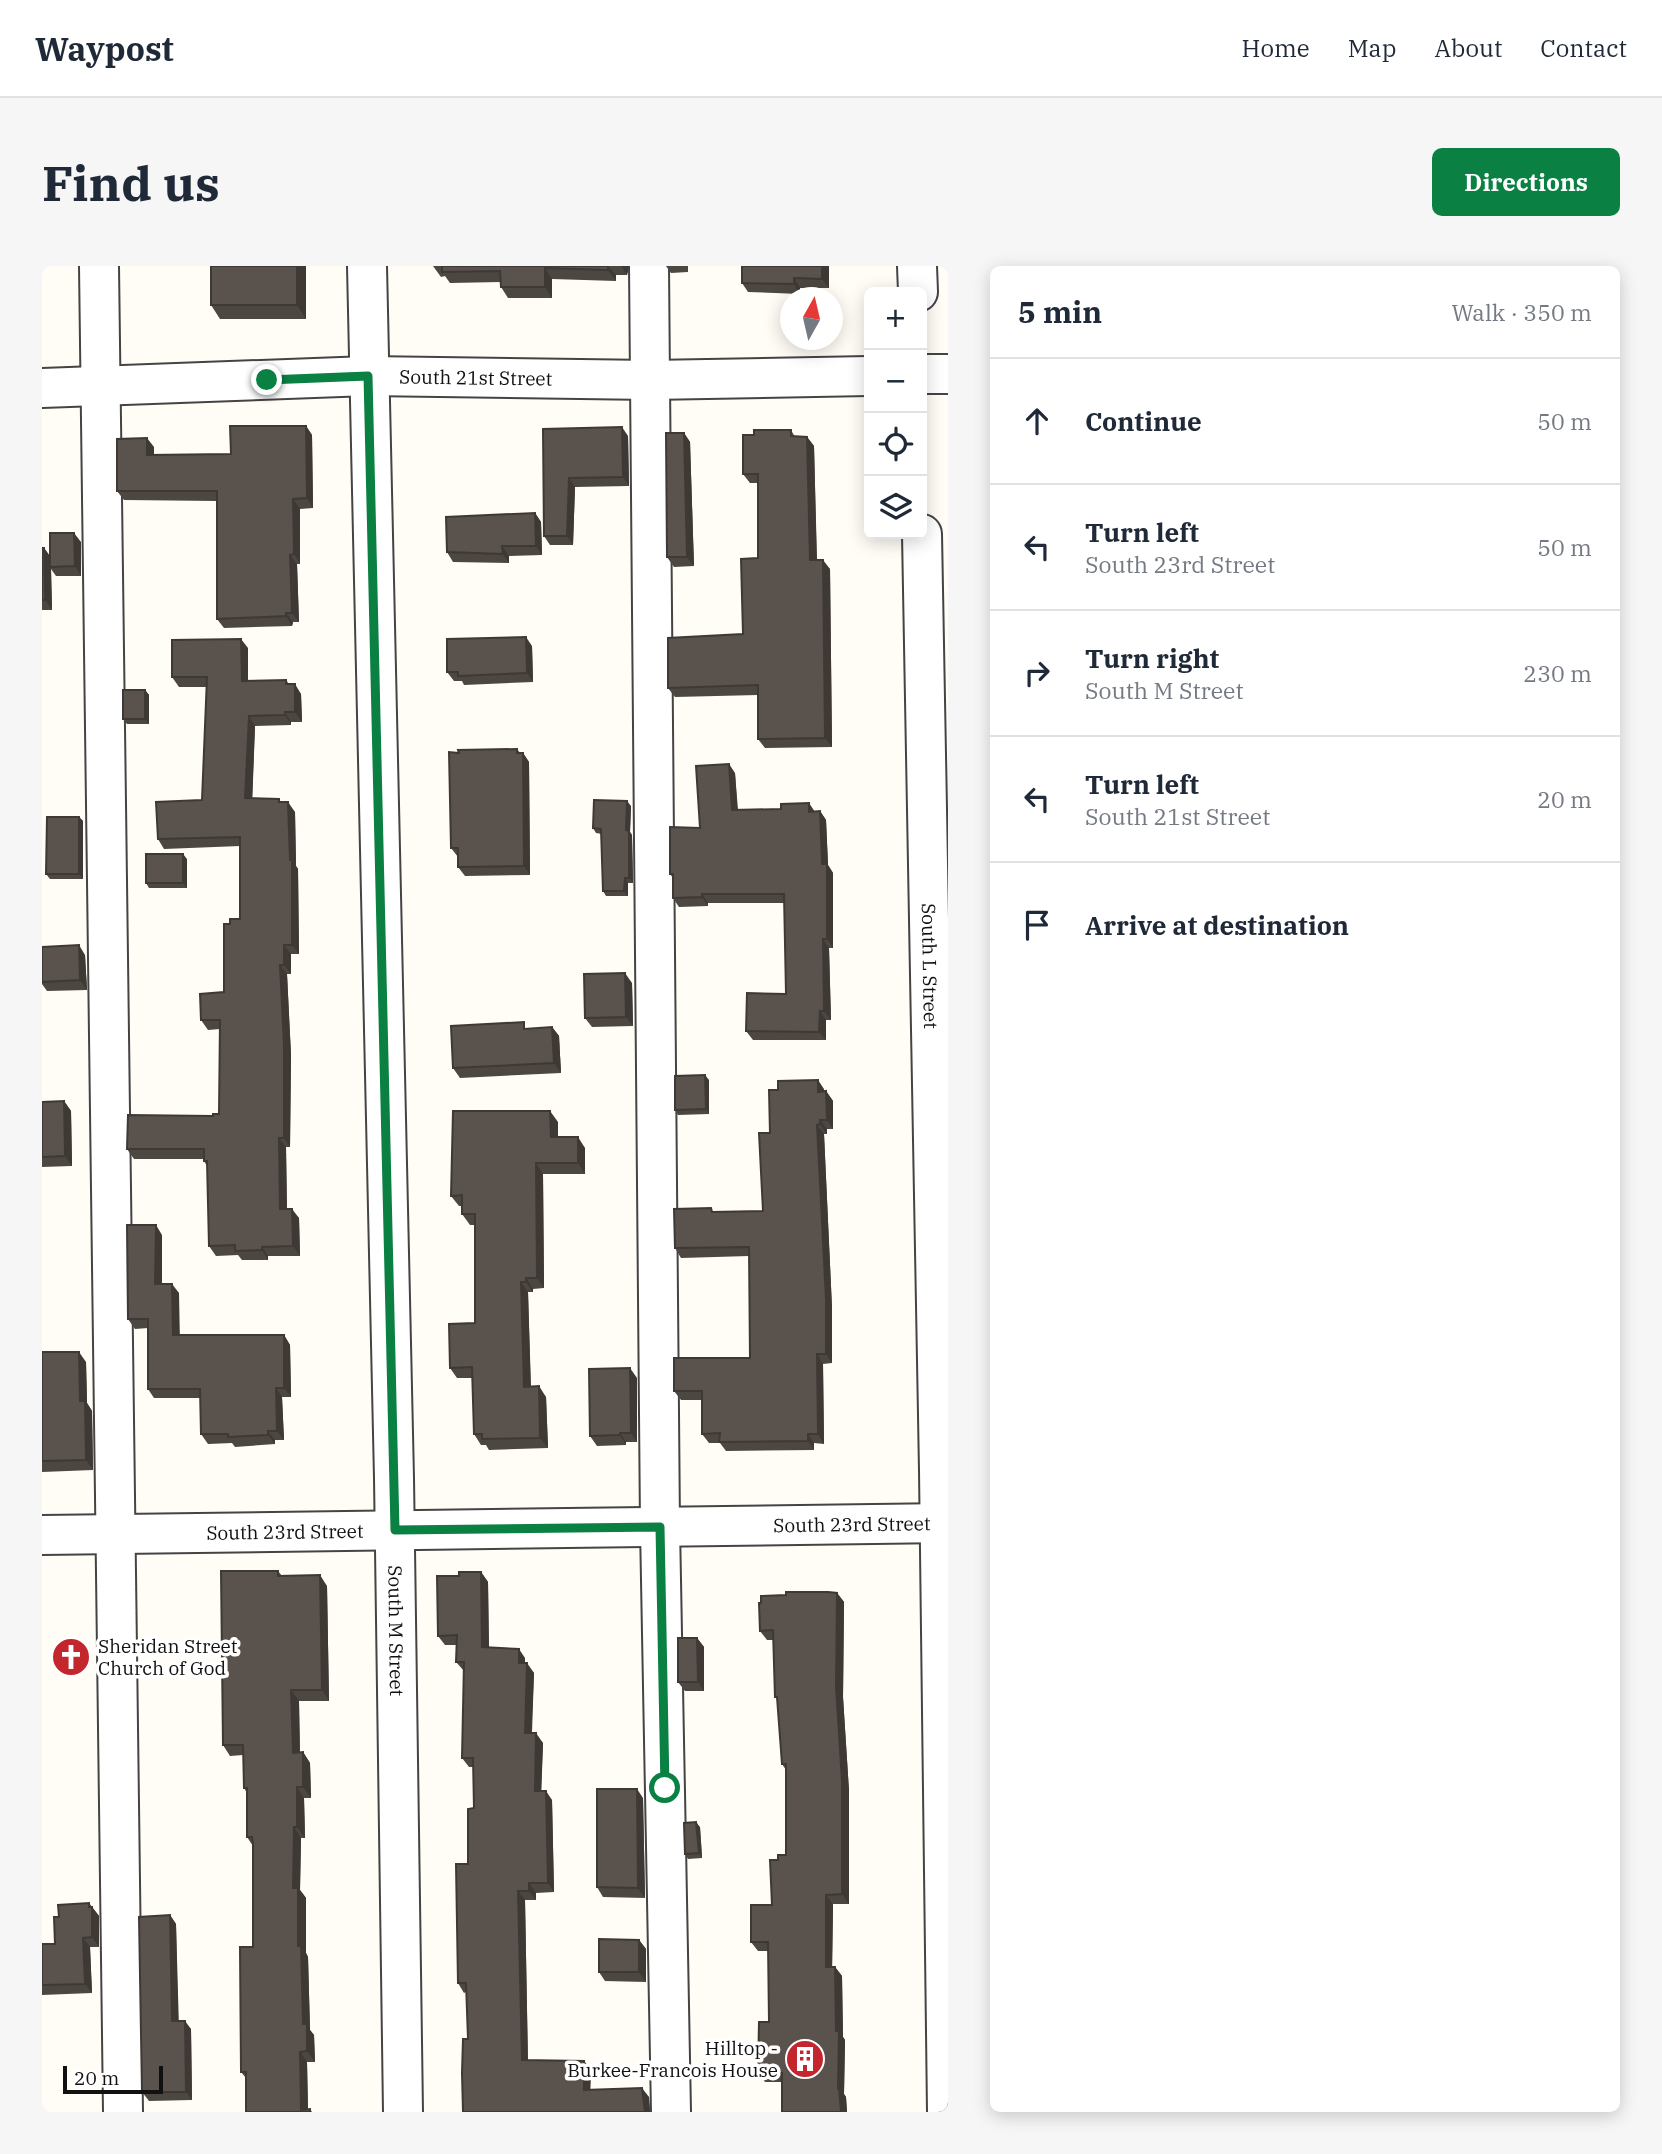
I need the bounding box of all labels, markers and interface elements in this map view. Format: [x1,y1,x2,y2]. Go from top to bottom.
text: Waypost [35,27,174,70]
text: Home [1242,32,1310,64]
text: Map [1348,32,1396,64]
text: About [1434,32,1502,64]
text: Contact [1540,32,1627,64]
button: Directions [1432,148,1620,216]
text: Find us [42,151,220,214]
north arrow [780,287,843,350]
map controls [864,287,927,539]
button: + [864,287,927,350]
text: 5 min [1018,292,1102,331]
text: Walk · 350 m [1451,297,1592,327]
button: − [864,350,927,413]
route end [251,364,282,395]
street label: South 21st Street [399,364,553,391]
icon: ahead [1018,402,1056,440]
text: Continue [1085,404,1202,438]
text: 50 m [1537,406,1592,436]
button: locate [864,413,927,476]
button: layers [864,476,927,539]
text: Turn left [1085,515,1199,549]
icon: left [1018,528,1056,566]
text: 50 m [1537,532,1592,562]
text: South 23rd Street [1085,549,1275,579]
text: Turn right [1085,641,1219,675]
icon: right [1018,654,1056,692]
text: 230 m [1523,658,1592,688]
text: South M Street [1085,675,1244,705]
text: Turn left [1085,767,1199,801]
icon: left [1018,780,1056,818]
text: 20 m [1537,784,1592,814]
text: South 21st Street [1085,801,1270,831]
street label: South L Street [917,903,943,1029]
icon: arrive [1018,906,1056,944]
text: Arrive at destination [1085,908,1349,942]
street label: South 23rd Street [773,1511,931,1537]
street label: South 23rd Street [206,1519,364,1545]
street label: South M Street [383,1565,409,1697]
place label: Sheridan Street Church of God [98,1634,238,1680]
church icon: Sheridan Street Church of God [50,1636,92,1678]
route start [649,1772,680,1803]
place label: Hilltop - Burkee-Francois House [567,2036,778,2082]
building icon: Hilltop - Burkee-Francois House [784,2038,826,2080]
scale bar [63,2063,163,2095]
text: 20 m [74,2066,119,2090]

